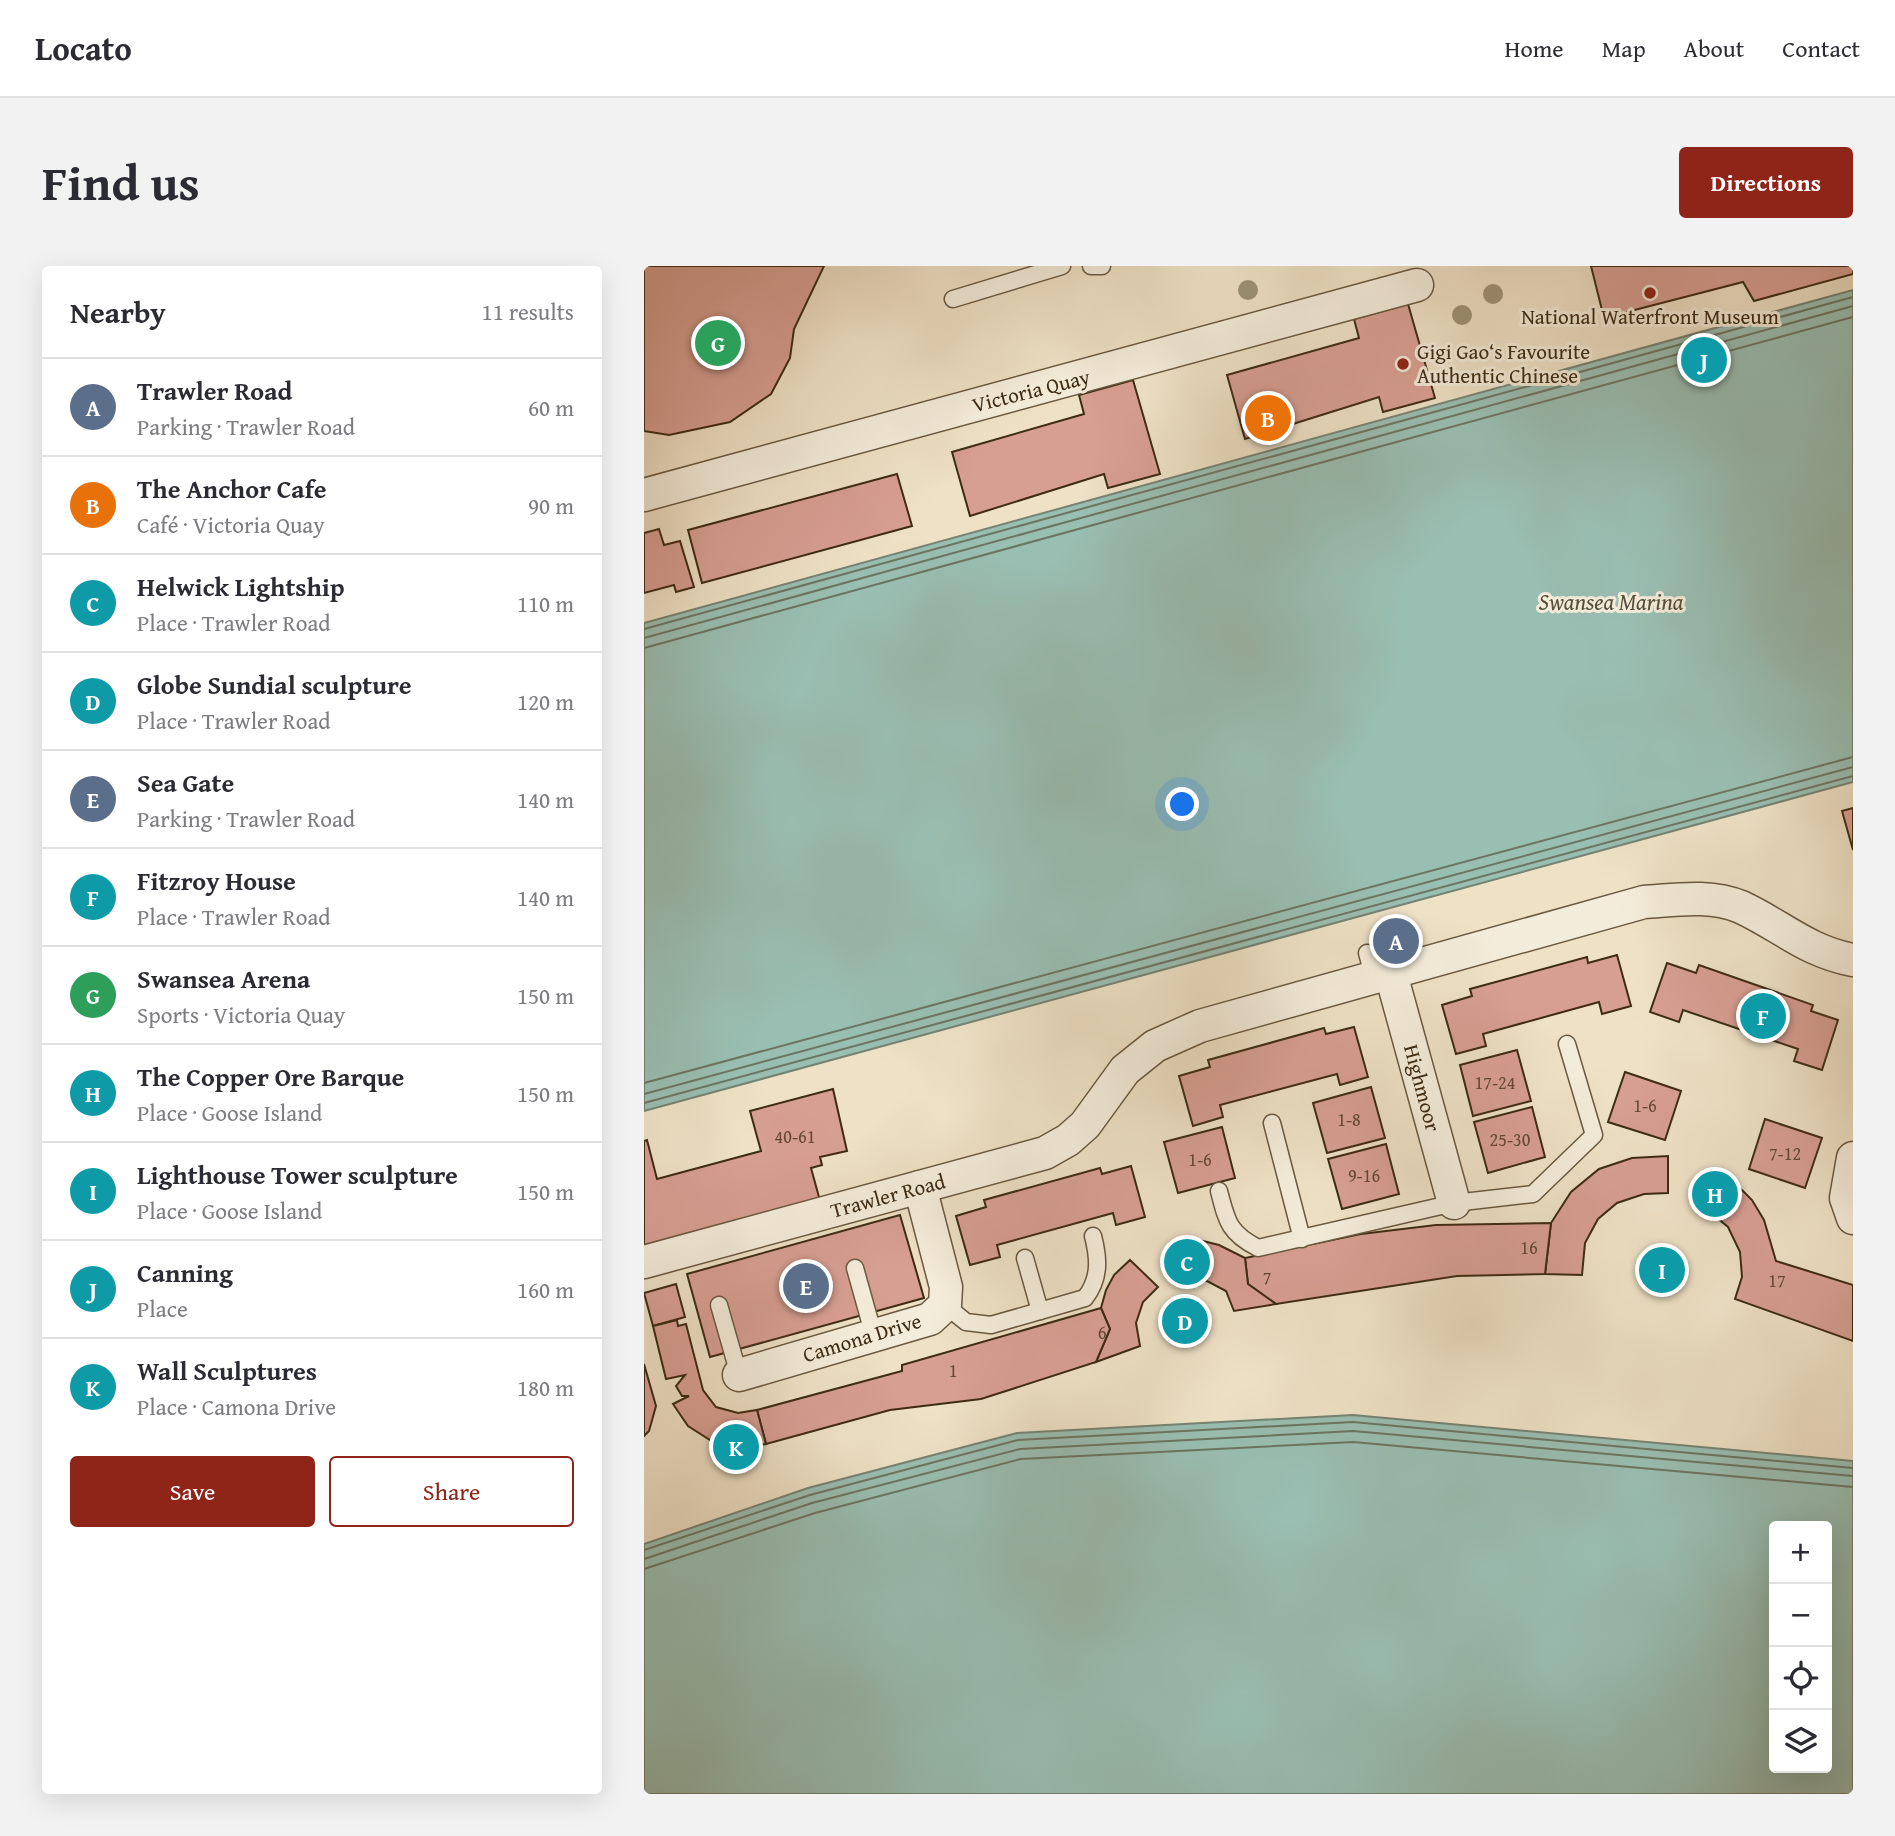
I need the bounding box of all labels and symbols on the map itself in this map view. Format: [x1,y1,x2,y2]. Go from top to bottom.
marker: National Waterfront Museum [1642,285,1658,301]
place label: National Waterfront Museum [1521,301,1779,332]
pin: G [695,317,741,369]
pin: J [1681,334,1727,386]
place label: Gigi Gao‘s Favourite Authentic Chinese [1417,336,1590,391]
marker: Gigi Gao‘s Favourite Authentic Chinese [1395,356,1411,372]
street label: Victoria Quay [969,361,1094,420]
pin: B [1245,392,1291,444]
water label: Swansea Marina [1539,585,1684,618]
your location [1165,787,1199,821]
pin: A [1373,915,1419,967]
pin: F [1740,990,1786,1042]
street label: Highmoor [1396,1041,1449,1135]
house number: 17-24 [1475,1069,1515,1096]
house number: 1-6 [1633,1092,1657,1119]
house number: 1-8 [1337,1106,1361,1133]
house number: 40-61 [775,1123,815,1150]
house number: 25-30 [1490,1126,1531,1153]
house number: 7-12 [1769,1140,1801,1167]
house number: 1-6 [1188,1146,1212,1173]
house number: 9-16 [1348,1162,1380,1189]
street label: Trawler Road [827,1165,949,1226]
pin: H [1692,1168,1738,1220]
house number: 16 [1520,1234,1538,1261]
pin: C [1164,1236,1210,1288]
pin: I [1639,1244,1685,1296]
pin: E [783,1260,829,1312]
house number: 7 [1263,1264,1271,1291]
house number: 17 [1768,1267,1786,1294]
pin: D [1162,1295,1208,1347]
street label: Camona Drive [799,1305,925,1370]
house number: 6 [1098,1319,1106,1346]
house number: 1 [949,1357,957,1384]
pin: K [713,1421,759,1473]

